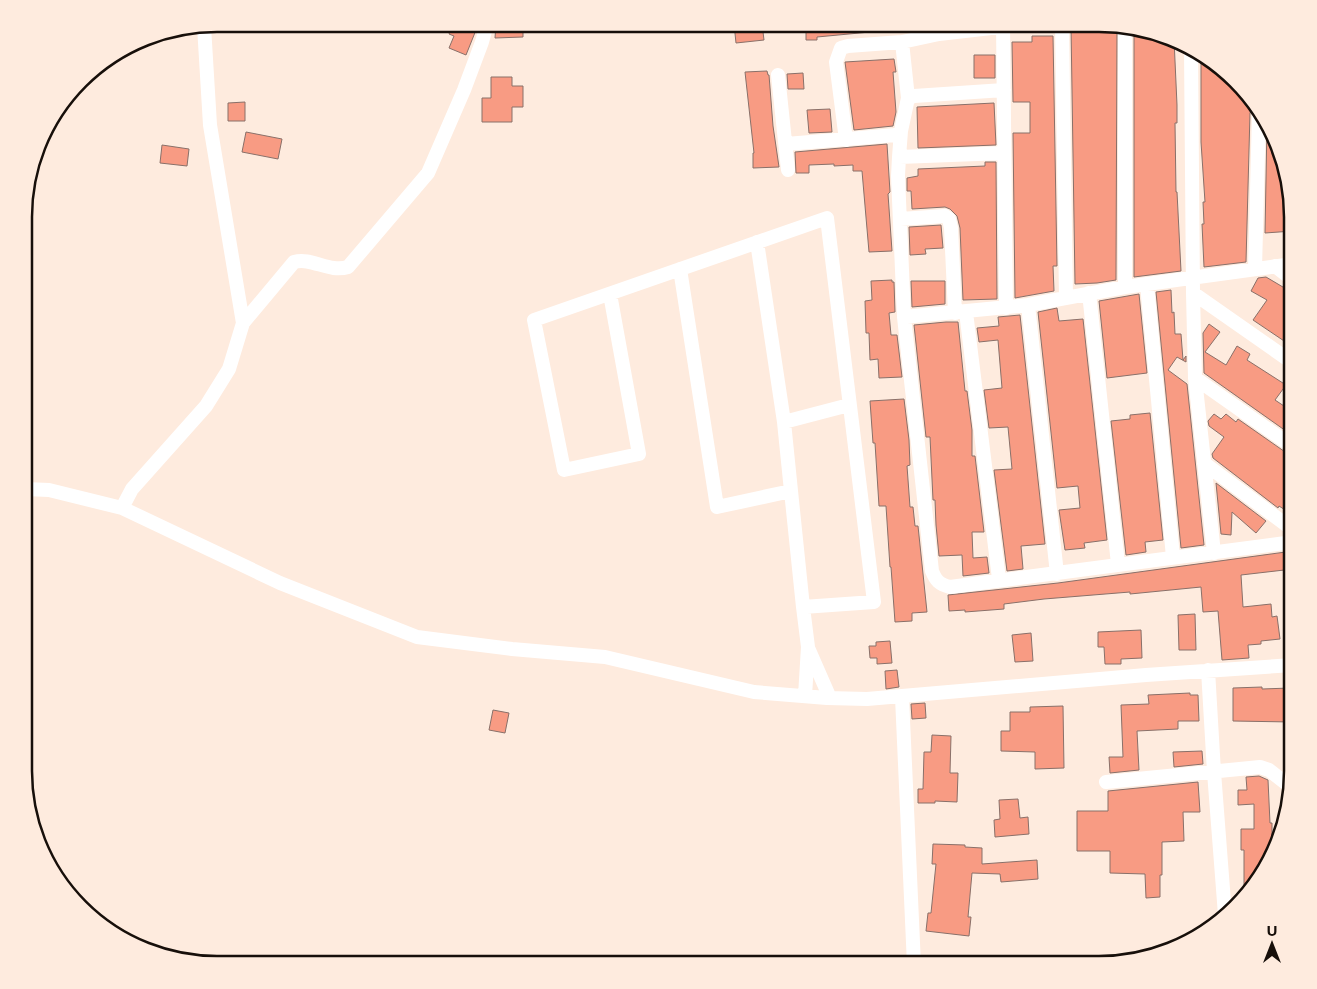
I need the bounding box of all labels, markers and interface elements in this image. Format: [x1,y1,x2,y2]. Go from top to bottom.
north arrow [1247,919,1297,969]
text: U [1266,922,1278,940]

